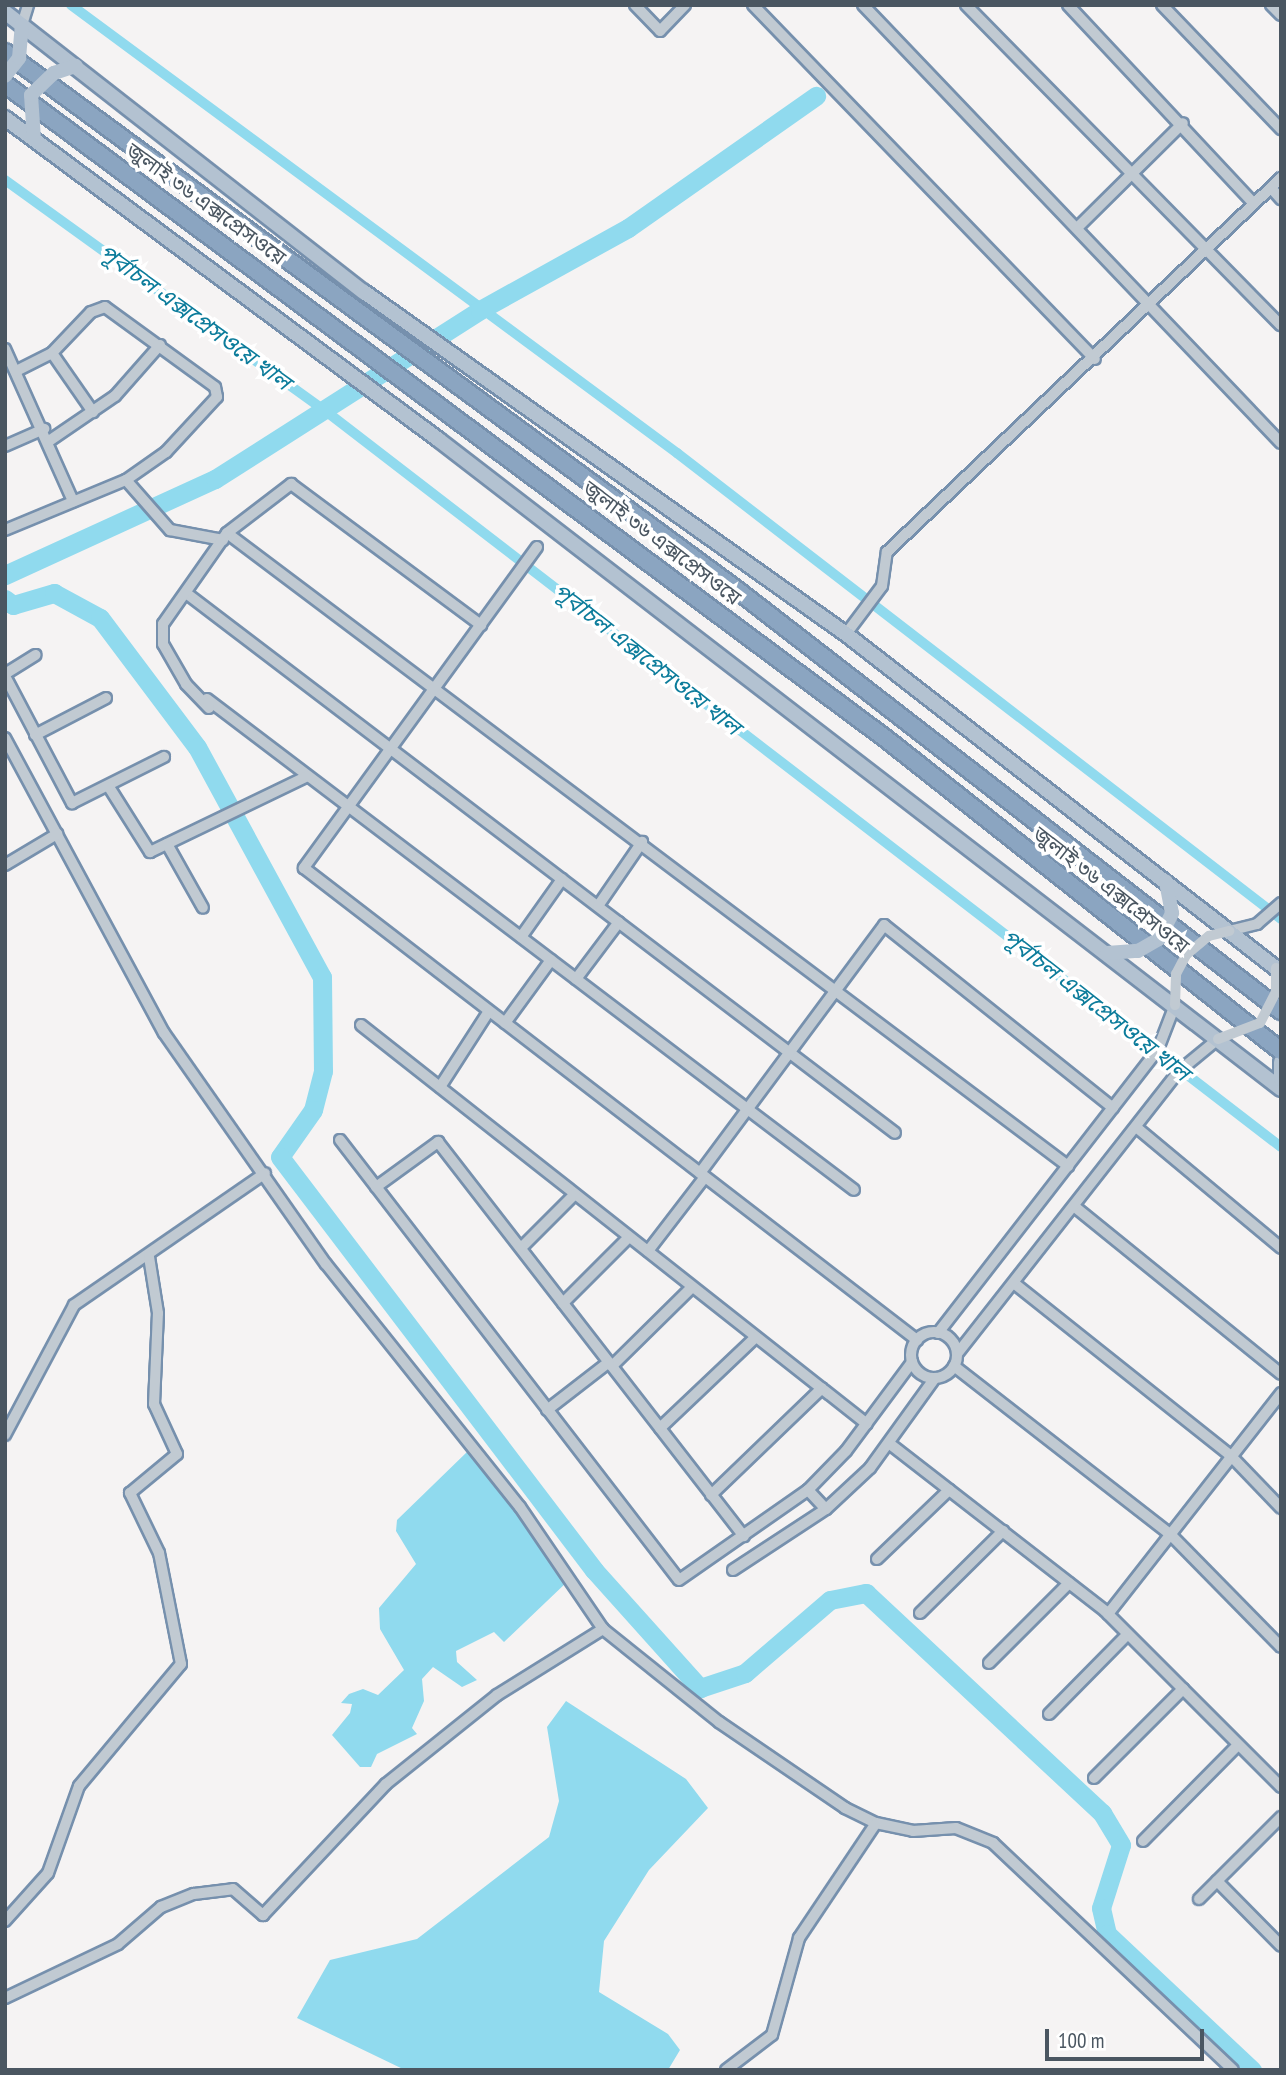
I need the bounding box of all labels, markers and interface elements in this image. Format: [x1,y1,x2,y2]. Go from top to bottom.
street label: জুলাই ৩৬ এক্সপ্রেসওয়ে [121,138,291,270]
water label: পূর্বাচল এক্সপ্রেসওয়ে খাল [94,238,296,396]
street label: জুলাই ৩৬ এক্সপ্রেসওয়ে [578,475,746,611]
water label: পূর্বাচল এক্সপ্রেসওয়ে খাল [548,577,746,741]
street label: জুলাই ৩৬ এক্সপ্রেসওয়ে [1028,821,1194,959]
water label: পূর্বাচল এক্সপ্রেসওয়ে খাল [997,923,1195,1087]
scale bar [1048,2016,1207,2060]
text: 100 m [1058,2027,1104,2054]

